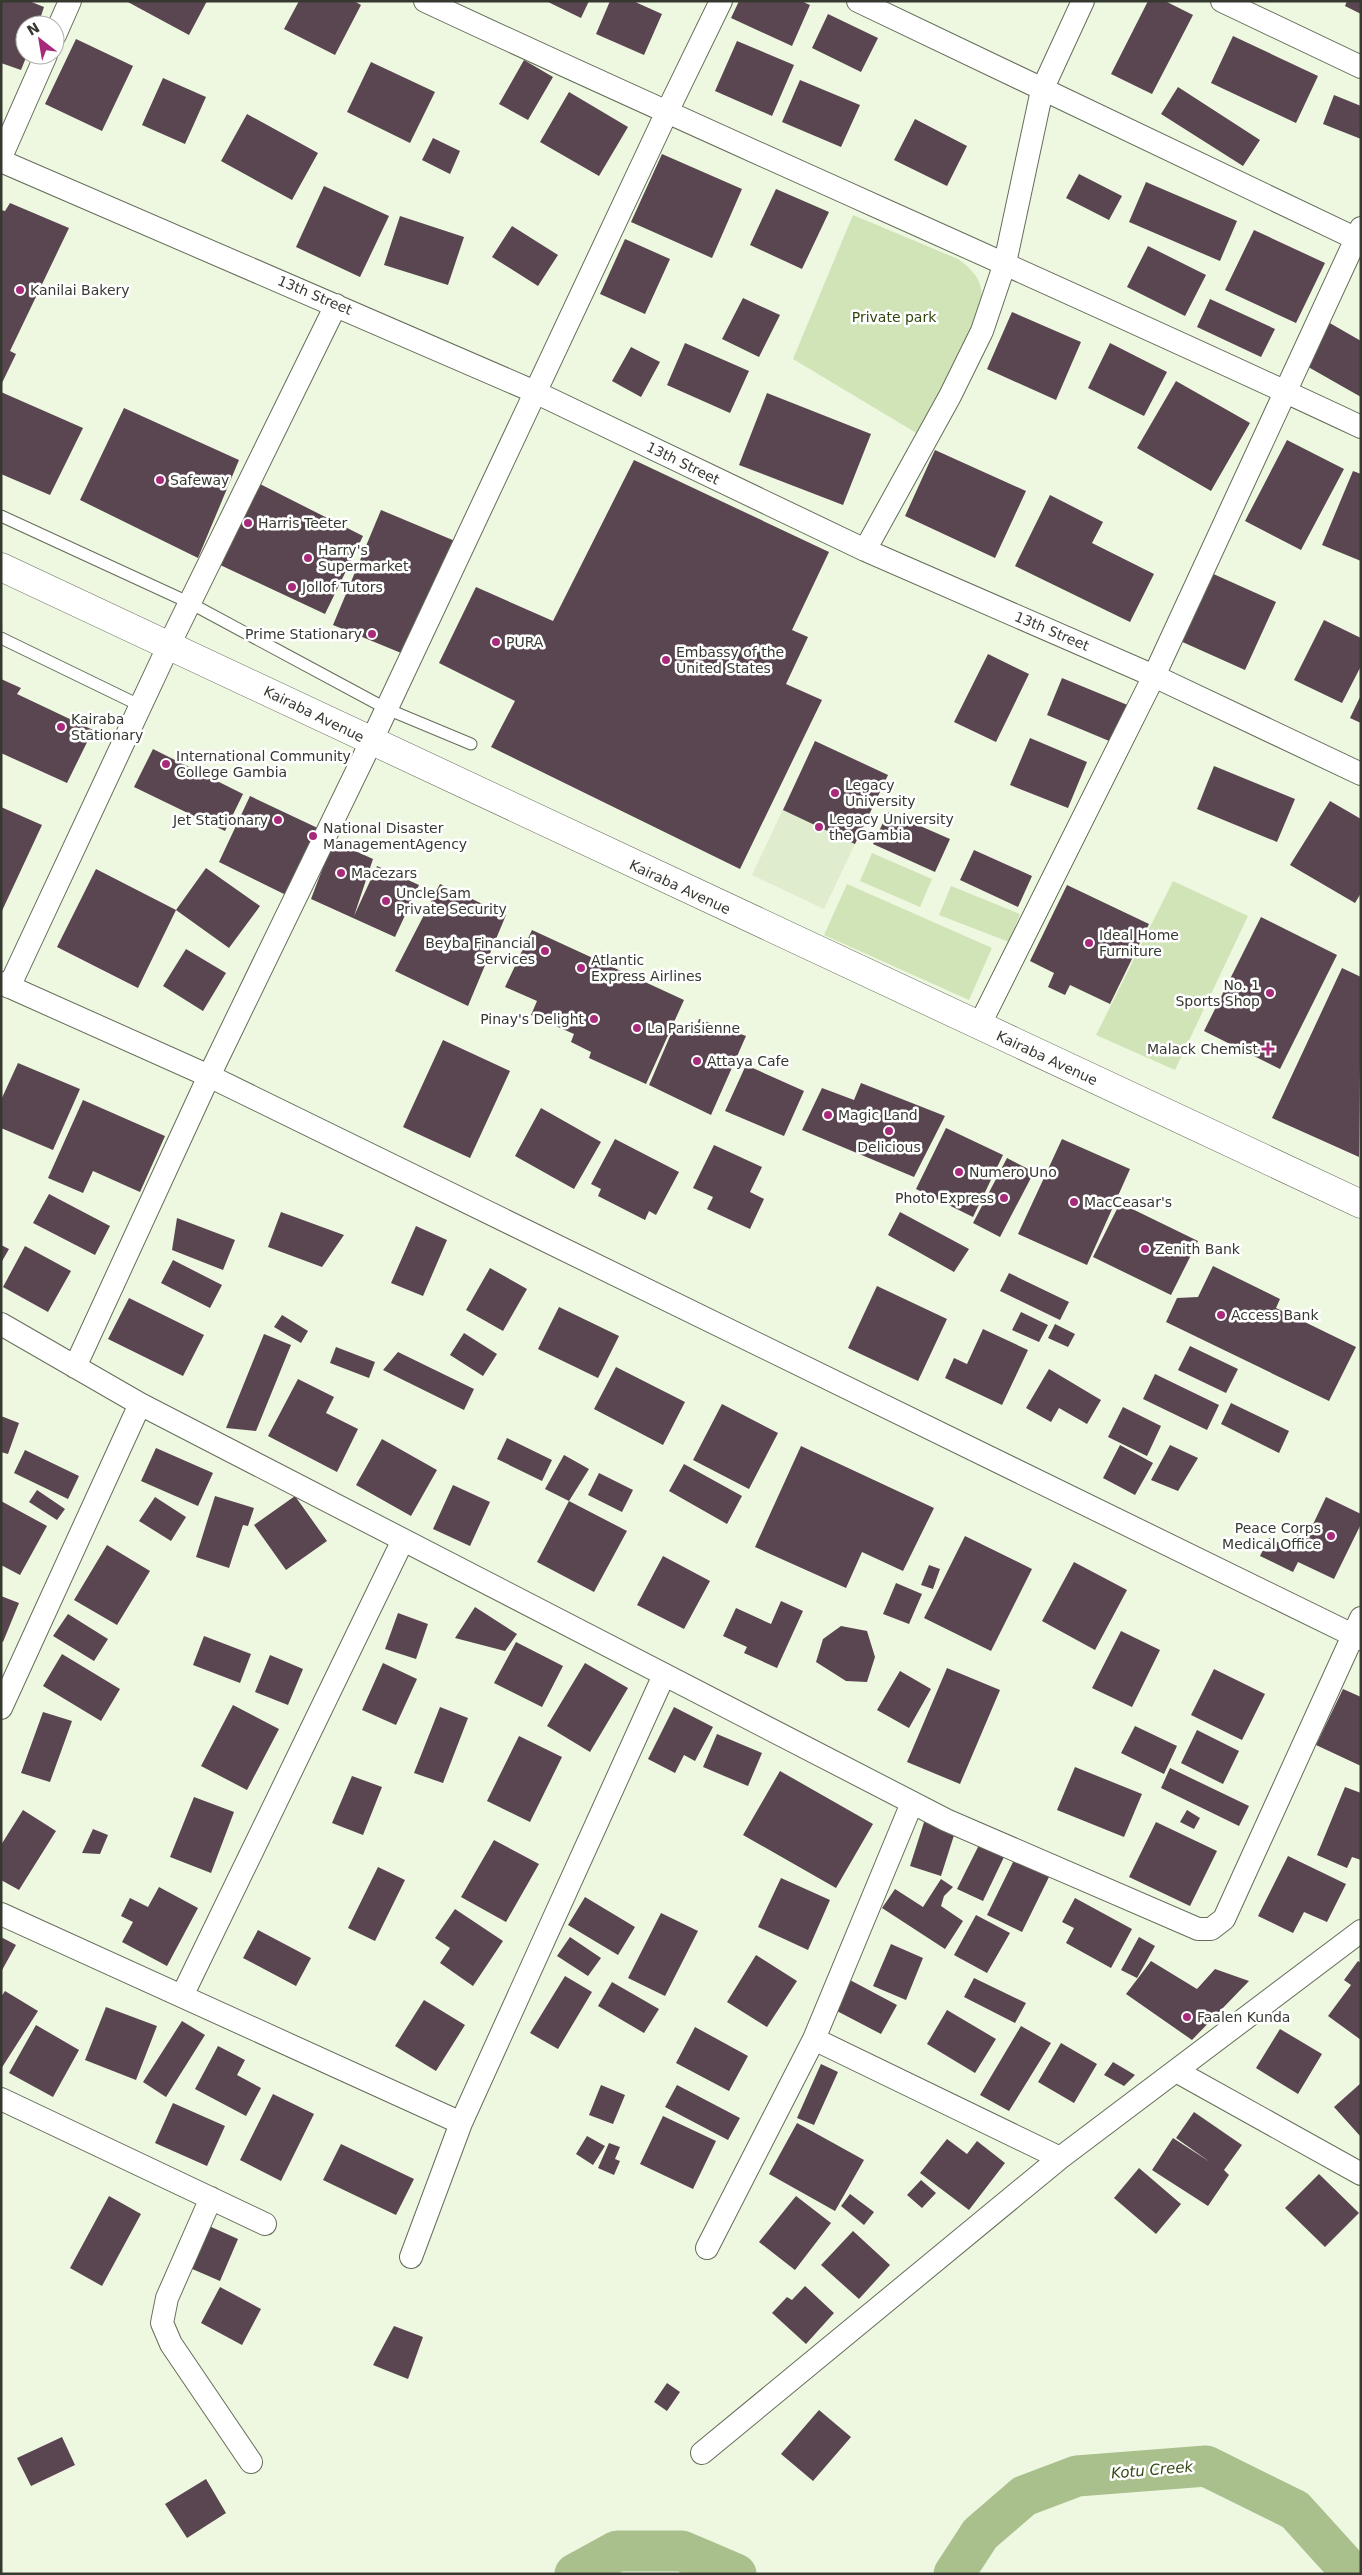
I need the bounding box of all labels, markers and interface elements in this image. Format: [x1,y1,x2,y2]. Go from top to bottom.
north arrow [15,15,65,65]
text: N [24,19,42,39]
street label: 13th Street [275,272,355,318]
place label: Kanilai Bakery [30,282,130,298]
marker: Kanilai Bakery [14,284,26,296]
park label: Private park [852,309,937,325]
street label: 13th Street [644,438,723,488]
place label: Safeway [170,472,229,488]
marker: Safeway [154,474,166,486]
place label: Harris Teeter [258,515,348,531]
marker: Harris Teeter [242,517,254,529]
place label: Harry's Supermarket [318,542,409,574]
marker: Harry's Supermarket [302,552,314,564]
place label: Jollof Tutors [301,579,383,595]
marker: Jollof Tutors [286,581,298,593]
street label: 13th Street [1012,608,1092,654]
place label: Prime Stationary [245,626,362,642]
marker: Prime Stationary [366,628,378,640]
place label: PURA [506,634,544,650]
marker: PURA [490,636,502,648]
place label: Embassy of the United States [676,644,784,676]
marker: Embassy of the United States [660,654,672,666]
street label: Kairaba Avenue [261,683,367,745]
place label: Kairaba Stationary [71,711,143,743]
marker: Kairaba Stationary [55,721,67,733]
place label: International Community College Gambia [176,748,351,780]
marker: International Community College Gambia [160,758,172,770]
place label: Legacy University [845,777,916,809]
marker: Legacy University [829,787,841,799]
place label: Legacy University the Gambia [829,811,954,843]
place label: Jet Stationary [172,812,268,828]
marker: Jet Stationary [272,814,284,826]
place label: National Disaster ManagementAgency [323,820,467,852]
marker: Legacy University the Gambia [813,821,825,833]
marker: National Disaster ManagementAgency [307,830,319,842]
street label: Kairaba Avenue [627,857,733,917]
place label: Macezars [351,865,417,881]
marker: Macezars [335,867,347,879]
place label: Uncle Sam Private Security [396,885,507,917]
marker: Uncle Sam Private Security [380,895,392,907]
place label: Ideal Home Furniture [1099,927,1179,959]
place label: Beyba Financial Services [425,935,535,967]
marker: Ideal Home Furniture [1083,937,1095,949]
marker: Beyba Financial Services [539,945,551,957]
place label: Atlantic Express Airlines [591,952,702,984]
marker: Atlantic Express Airlines [575,962,587,974]
place label: No. 1 Sports Shop [1175,977,1260,1009]
marker: No. 1 Sports Shop [1264,987,1276,999]
place label: Pinay's Delight [480,1011,585,1027]
marker: Pinay's Delight [588,1013,600,1025]
place label: La Parisienne [647,1020,740,1036]
marker: La Parisienne [631,1022,643,1034]
street label: Kairaba Avenue [994,1028,1100,1088]
place label: Malack Chemist [1147,1041,1258,1057]
marker: Malack Chemist [1262,1043,1274,1055]
place label: Attaya Cafe [707,1053,789,1069]
marker: Attaya Cafe [691,1055,703,1067]
place label: Magic Land [838,1107,918,1123]
marker: Magic Land [822,1109,834,1121]
marker: Delicious [883,1125,895,1137]
place label: Delicious [857,1139,921,1155]
place label: Numero Uno [969,1164,1057,1180]
marker: Numero Uno [953,1166,965,1178]
place label: Photo Express [895,1190,994,1206]
marker: Photo Express [998,1192,1010,1204]
place label: MacCeasar's [1084,1194,1172,1210]
marker: MacCeasar's [1068,1196,1080,1208]
place label: Zenith Bank [1155,1241,1241,1257]
marker: Zenith Bank [1139,1243,1151,1255]
place label: Access Bank [1231,1307,1319,1323]
marker: Access Bank [1215,1309,1227,1321]
place label: Peace Corps Medical Office [1222,1520,1321,1552]
marker: Peace Corps Medical Office [1325,1530,1337,1542]
place label: Faalen Kunda [1197,2009,1290,2025]
marker: Faalen Kunda [1181,2011,1193,2023]
water label: Kotu Creek [1110,2457,1195,2483]

